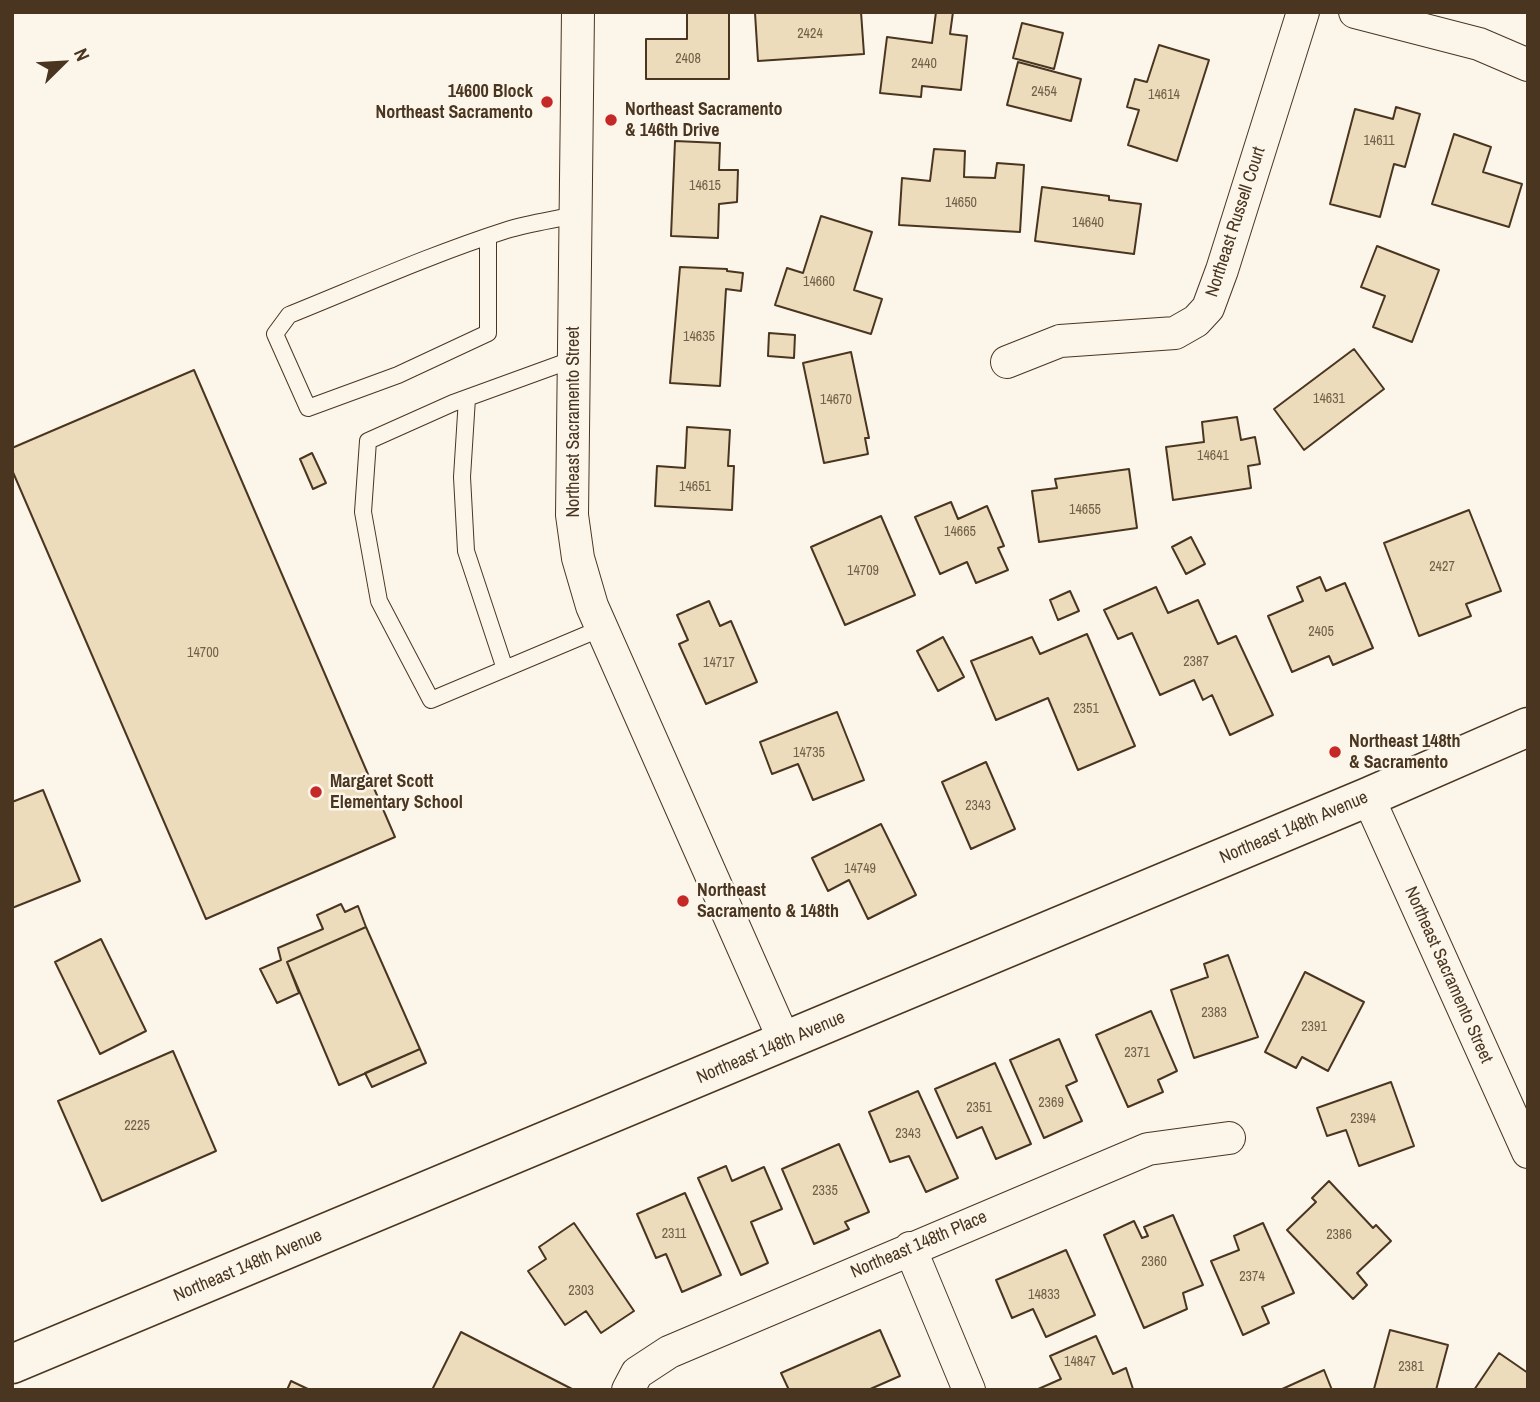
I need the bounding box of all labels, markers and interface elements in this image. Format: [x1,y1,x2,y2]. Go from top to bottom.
house number: 2424 [797,26,823,42]
north arrow [28,28,98,98]
text: N [68,44,96,65]
house number: 2408 [675,51,701,67]
house number: 2440 [911,56,937,72]
place label: 14600 Block Northeast Sacramento [376,81,533,124]
house number: 2454 [1031,84,1057,100]
house number: 14614 [1148,87,1180,103]
marker: 14600 Block Northeast Sacramento [539,94,555,110]
place label: Northeast Sacramento & 146th Drive [625,99,782,142]
marker: Northeast Sacramento & 146th Drive [603,112,619,128]
house number: 14611 [1363,133,1395,149]
street label: Northeast Russell Court [1202,144,1270,300]
house number: 14615 [689,178,721,194]
house number: 14650 [945,195,977,211]
house number: 14640 [1072,215,1104,231]
house number: 14660 [803,274,835,290]
street label: Northeast Sacramento Street [563,326,585,518]
house number: 14635 [683,329,715,345]
house number: 14631 [1313,391,1345,407]
house number: 14670 [820,392,852,408]
house number: 14641 [1197,448,1229,464]
house number: 14651 [679,479,711,495]
house number: 14655 [1069,502,1101,518]
house number: 14665 [944,524,976,540]
house number: 2427 [1429,559,1455,575]
house number: 14709 [847,563,879,579]
house number: 2405 [1308,624,1334,640]
house number: 14700 [187,645,219,661]
house number: 2387 [1183,654,1209,670]
house number: 14717 [703,655,735,671]
house number: 2351 [1073,701,1099,717]
place label: Northeast 148th & Sacramento [1349,731,1461,774]
marker: Northeast 148th & Sacramento [1327,744,1343,760]
house number: 14735 [793,745,825,761]
place label: Margaret Scott Elementary School [330,771,463,814]
marker: Margaret Scott Elementary School [308,784,324,800]
street label: Northeast 148th Avenue [1217,787,1371,869]
house number: 2343 [965,798,991,814]
house number: 14749 [844,861,876,877]
place label: Northeast Sacramento & 148th [697,880,839,922]
street label: Northeast Sacramento Street [1399,883,1497,1067]
marker: Northeast Sacramento & 148th [675,893,691,909]
house number: 2383 [1201,1005,1227,1021]
street label: Northeast 148th Avenue [694,1007,848,1089]
house number: 2391 [1301,1019,1327,1035]
house number: 2371 [1124,1045,1150,1061]
house number: 2369 [1038,1095,1064,1111]
house number: 2351 [966,1100,992,1116]
house number: 2394 [1350,1111,1376,1127]
house number: 2225 [124,1118,150,1134]
house number: 2343 [895,1126,921,1142]
house number: 2335 [812,1183,838,1199]
street label: Northeast 148th Place [848,1207,990,1283]
street label: Northeast 148th Avenue [171,1225,325,1307]
house number: 2311 [662,1226,686,1242]
house number: 2386 [1326,1227,1352,1243]
house number: 2360 [1141,1254,1167,1270]
house number: 2374 [1239,1269,1265,1285]
house number: 2303 [568,1283,594,1299]
house number: 14833 [1028,1287,1060,1303]
house number: 14847 [1064,1354,1096,1370]
house number: 2381 [1398,1359,1424,1375]

